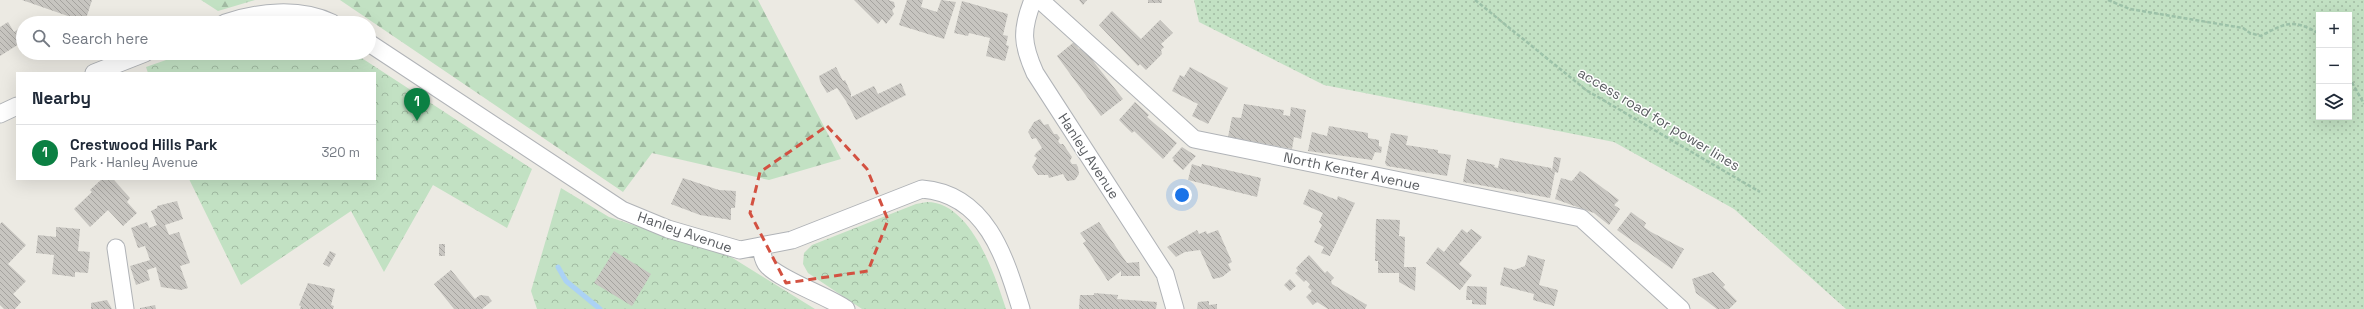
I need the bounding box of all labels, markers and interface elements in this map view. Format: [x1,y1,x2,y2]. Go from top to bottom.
map controls [2316,12,2352,120]
button: + [2316,12,2352,48]
search box [16,16,376,60]
icon: search [30,27,52,49]
text: Search here [62,29,148,48]
button: − [2316,48,2352,84]
street label: access road for power lines [1575,63,1743,175]
button: layers [2316,84,2352,120]
text: Nearby [32,87,91,109]
pin: 1 [404,88,430,121]
street label: Hanley Avenue [1055,110,1123,202]
text: Crestwood Hills Park [70,135,217,154]
text: 1 [42,144,48,161]
text: 320 m [321,144,360,161]
street label: North Kenter Avenue [1282,148,1422,194]
text: Park · Hanley Avenue [70,154,198,171]
your location [1172,185,1192,205]
street label: Hanley Avenue [635,207,735,257]

